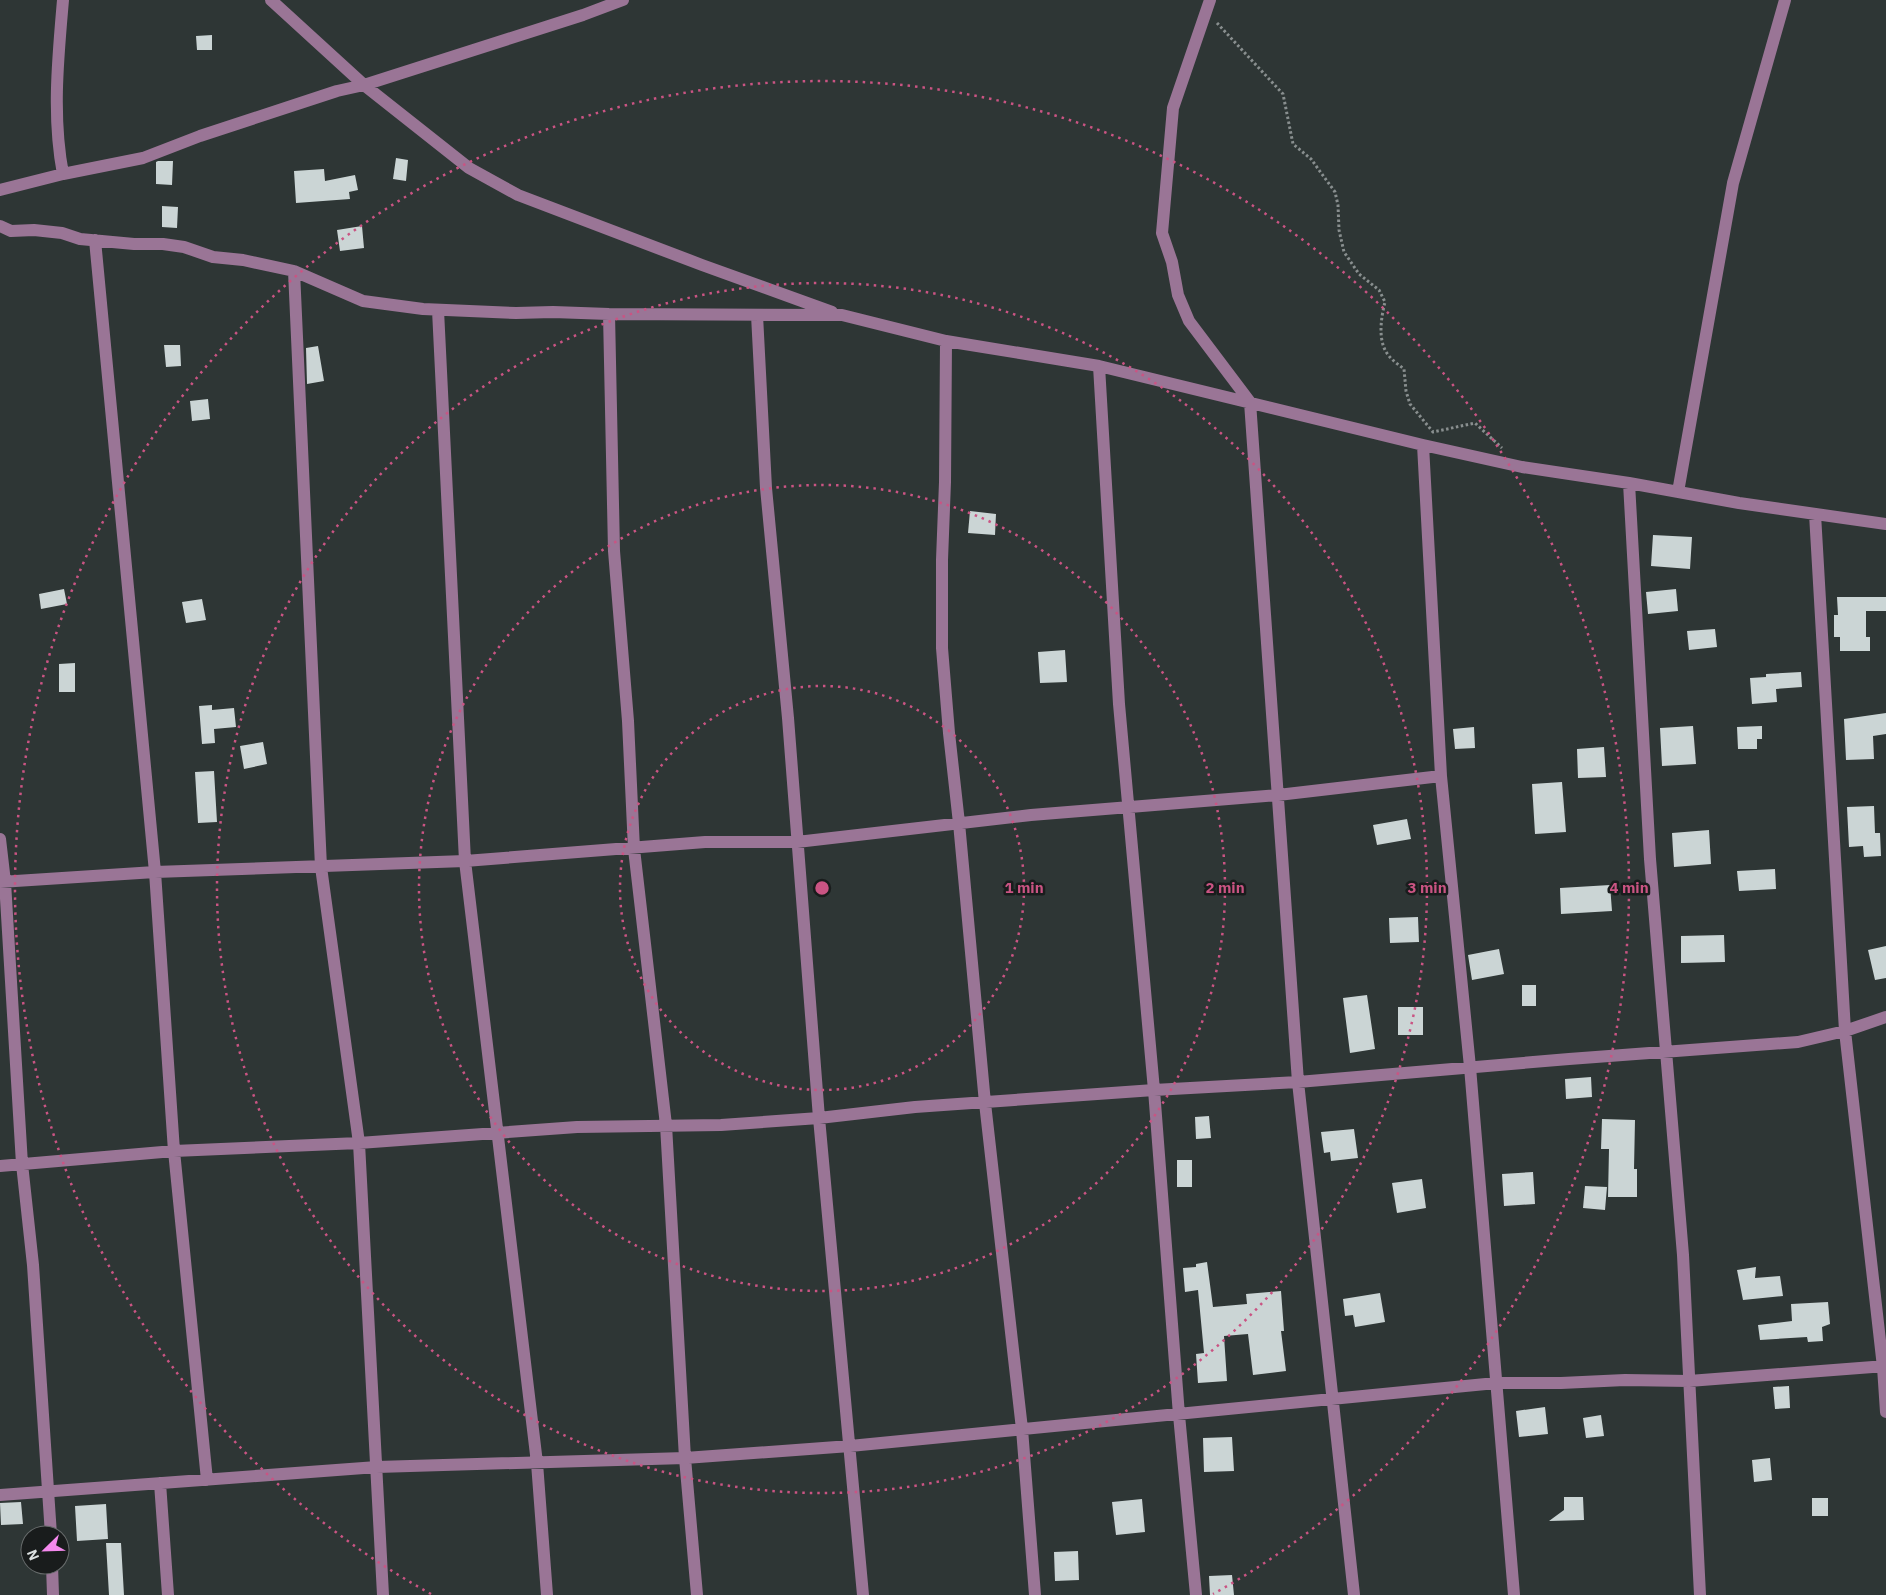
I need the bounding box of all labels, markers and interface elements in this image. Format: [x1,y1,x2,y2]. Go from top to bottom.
text: 1 min [1004,878,1044,897]
text: 2 min [1205,878,1245,897]
text: 3 min [1407,878,1447,897]
text: 4 min [1609,878,1649,897]
centre of rings [813,879,831,897]
north arrow [20,1525,70,1575]
text: N [23,1547,43,1563]

